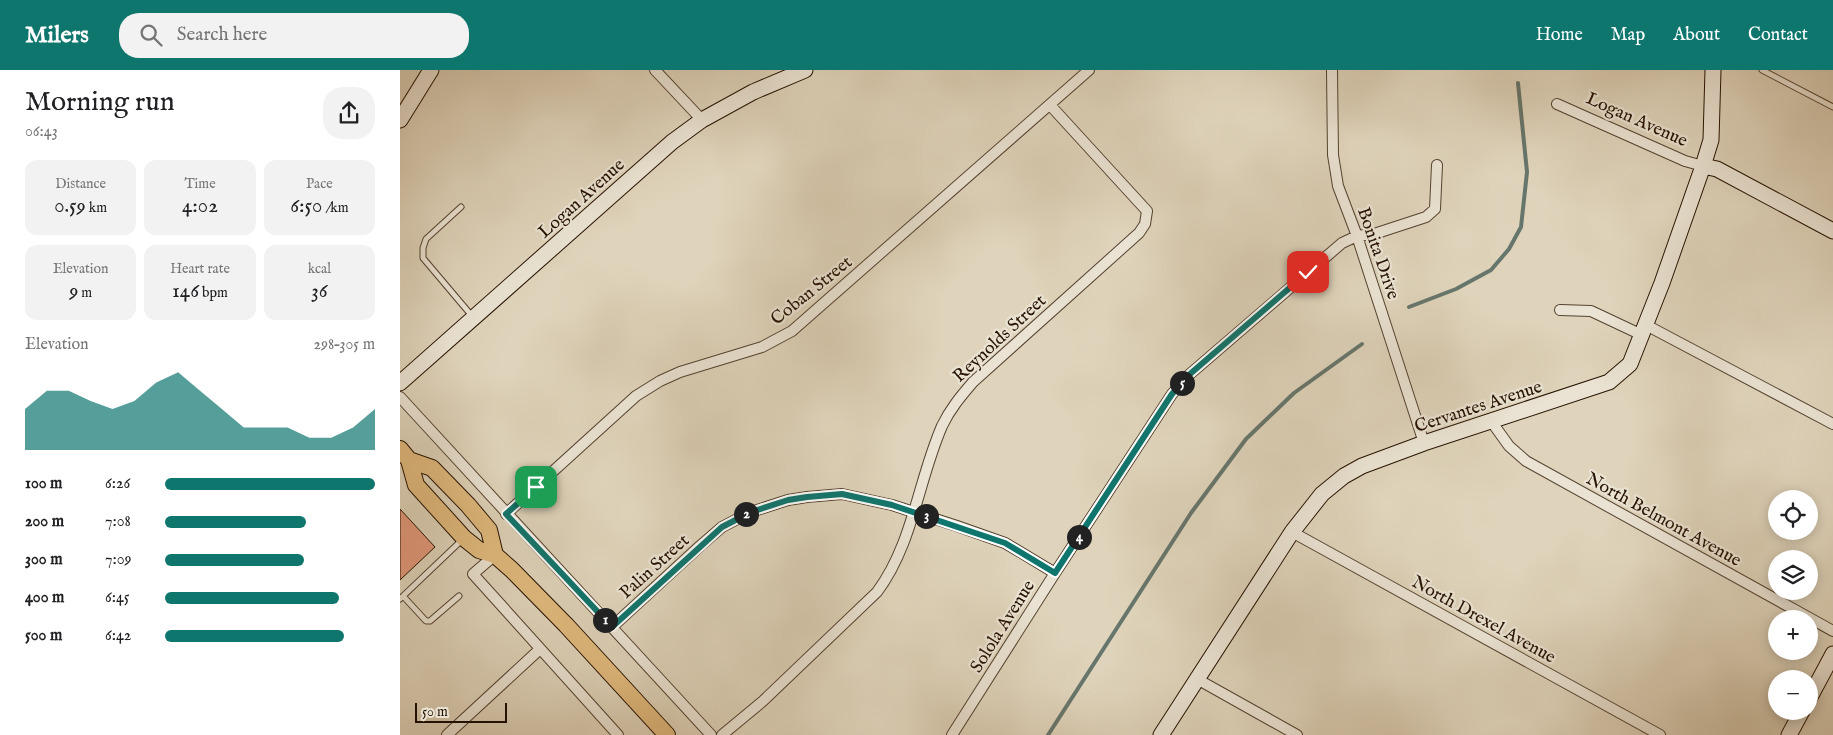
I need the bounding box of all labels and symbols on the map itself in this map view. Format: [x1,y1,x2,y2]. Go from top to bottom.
street label: Logan Avenue [1582,88,1691,153]
street label: Logan Avenue [534,154,630,244]
street label: Bonita Drive [1351,204,1404,302]
street label: Coban Street [767,251,857,331]
pin [1287,251,1329,293]
street label: Reynolds Street [949,290,1052,388]
pin: 5 [1170,370,1194,396]
street label: Cervantes Avenue [1412,376,1545,439]
pin [515,466,557,508]
street label: North Belmont Avenue [1582,468,1745,573]
pin: 2 [734,502,758,526]
pin: 3 [914,504,938,528]
pin: 4 [1066,524,1092,550]
street label: Palin Street [615,530,695,604]
street label: North Drexel Avenue [1407,571,1559,669]
street label: Solola Avenue [966,576,1041,677]
pin: 1 [592,608,618,632]
scale bar [415,700,508,723]

